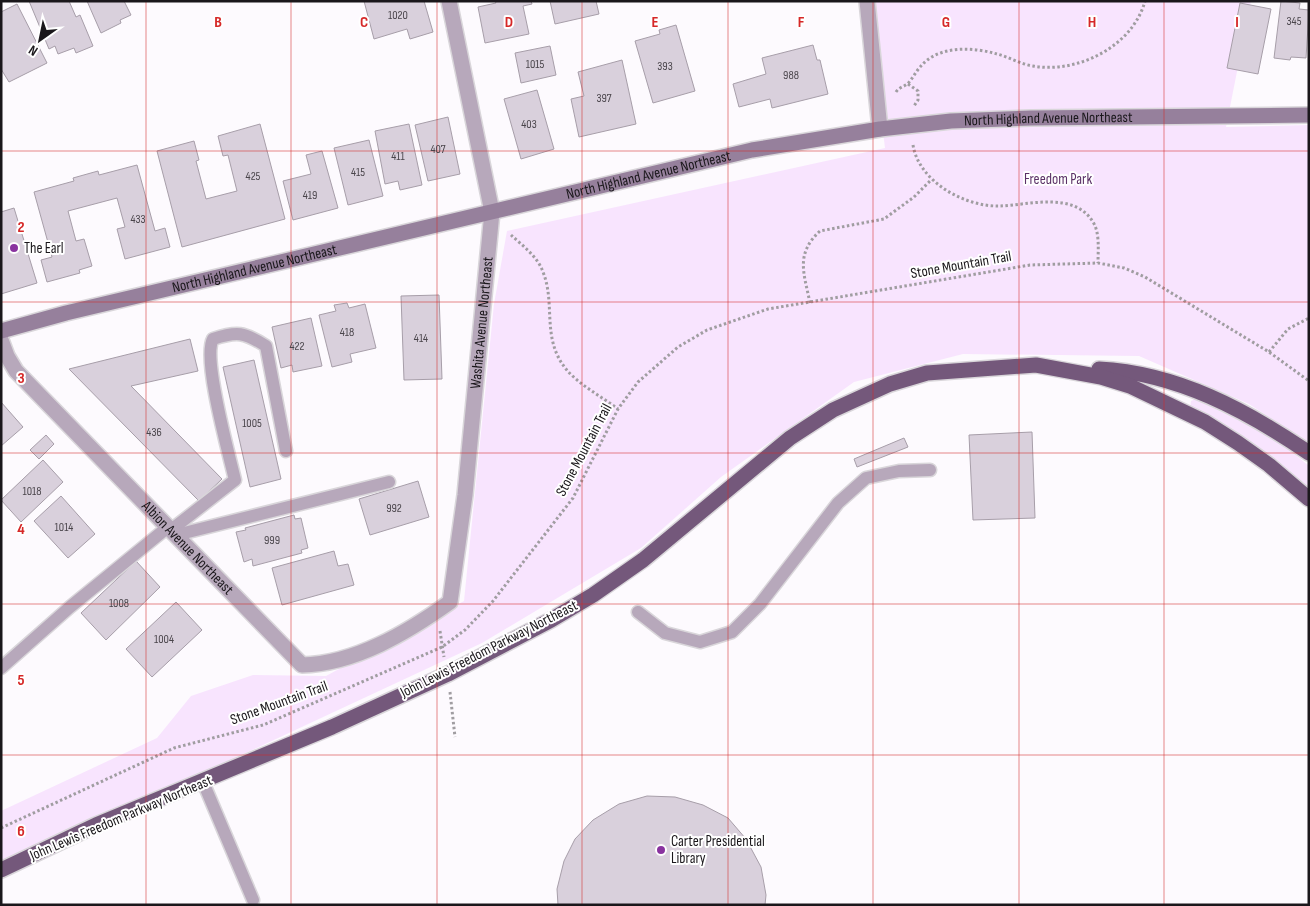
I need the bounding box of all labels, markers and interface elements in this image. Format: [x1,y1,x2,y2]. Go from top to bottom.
house number: 1020 [388,8,408,23]
text: B [214,13,222,32]
text: C [360,13,368,32]
text: D [505,13,513,32]
text: E [652,13,659,32]
text: F [798,13,805,32]
text: G [942,13,950,32]
text: H [1088,13,1096,32]
text: I [1235,13,1239,32]
house number: 345 [1287,14,1302,29]
north arrow [15,15,65,65]
text: N [25,41,41,60]
house number: 1015 [526,57,544,72]
house number: 393 [657,59,673,74]
house number: 988 [783,68,799,83]
house number: 397 [596,91,612,106]
street label: North Highland Avenue Northeast [964,107,1133,130]
house number: 403 [521,117,537,132]
house number: 407 [430,142,446,157]
street label: North Highland Avenue Northeast [564,146,733,203]
house number: 411 [391,149,406,164]
house number: 415 [351,165,365,180]
house number: 425 [246,169,261,184]
park label: Freedom Park [1024,170,1092,189]
house number: 419 [303,188,317,203]
house number: 433 [130,212,146,227]
text: 2 [17,218,25,237]
place label: The Earl [24,239,64,258]
street label: North Highland Avenue Northeast [170,239,339,297]
marker: The Earl [8,242,20,254]
street label: Stone Mountain Trail [909,247,1013,283]
street label: Washita Avenue Northeast [466,255,497,390]
house number: 418 [340,325,354,340]
house number: 414 [414,331,428,346]
house number: 422 [290,339,305,354]
text: 3 [17,369,25,388]
street label: Stone Mountain Trail [552,400,616,500]
house number: 1005 [242,416,262,431]
house number: 436 [146,425,162,440]
house number: 1018 [22,484,42,499]
street label: Albion Avenue Northeast [137,496,238,599]
house number: 992 [386,501,402,516]
text: 4 [17,520,25,539]
house number: 1014 [55,520,73,535]
house number: 999 [264,533,280,548]
house number: 1008 [109,596,129,611]
street label: John Lewis Freedom Parkway Northeast [396,596,581,702]
house number: 1004 [154,632,174,647]
text: 5 [17,671,25,690]
street label: Stone Mountain Trail [228,677,330,729]
street label: John Lewis Freedom Parkway Northeast [26,771,215,865]
text: 6 [17,822,25,841]
place label: Carter Presidential Library [671,832,765,868]
marker: Carter Presidential Library [655,844,667,856]

